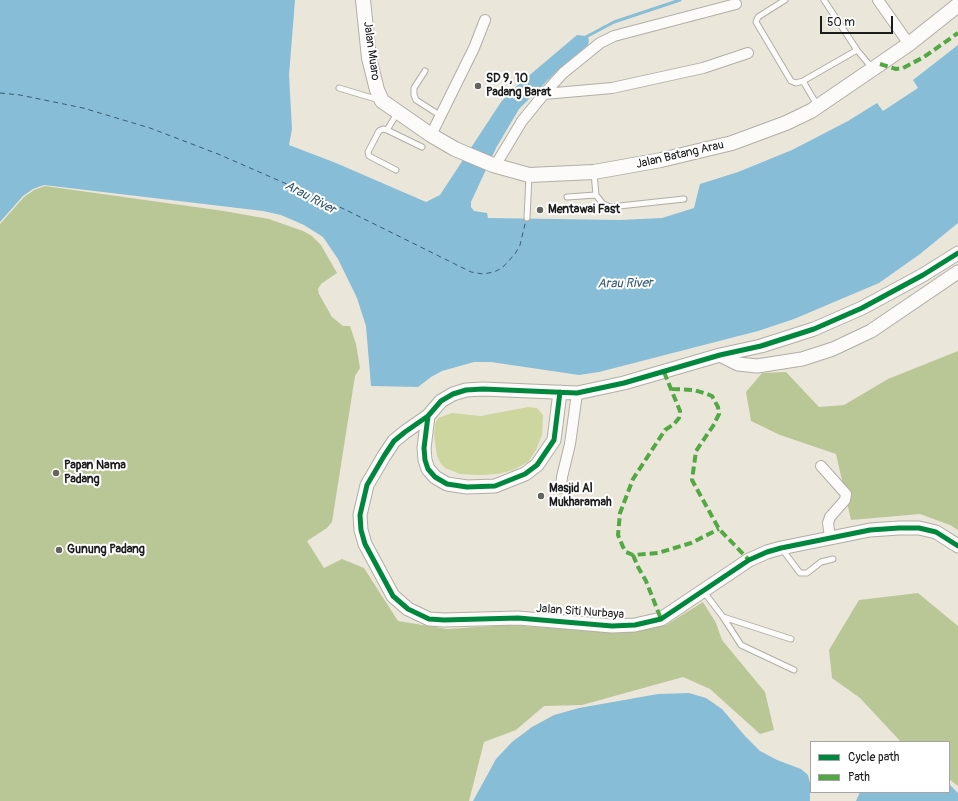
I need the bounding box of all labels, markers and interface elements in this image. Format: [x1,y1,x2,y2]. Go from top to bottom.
scale bar [822,8,895,34]
text: 50 m [827,15,855,30]
street label: Jalan Muaro [360,21,382,81]
place label: SD 9, 10 Padang Barat [486,72,551,100]
marker: SD 9, 10 Padang Barat [473,81,483,91]
street label: Jalan Batang Arau [635,138,725,172]
water label: Arau River [282,178,338,218]
place label: Mentawai Fast [548,203,620,217]
marker: Mentawai Fast [535,205,545,215]
water label: Arau River [597,276,653,292]
place label: Papan Nama Padang [64,459,126,487]
marker: Papan Nama Padang [51,468,61,478]
place label: Masjid Al Mukharamah [549,482,612,510]
marker: Masjid Al Mukharamah [536,491,546,501]
place label: Gunung Padang [67,543,145,557]
marker: Gunung Padang [54,545,64,555]
street label: Jalan Siti Nurbaya [536,602,624,622]
legend [810,741,950,793]
text: Cycle path [848,750,899,765]
text: Path [848,770,870,785]

